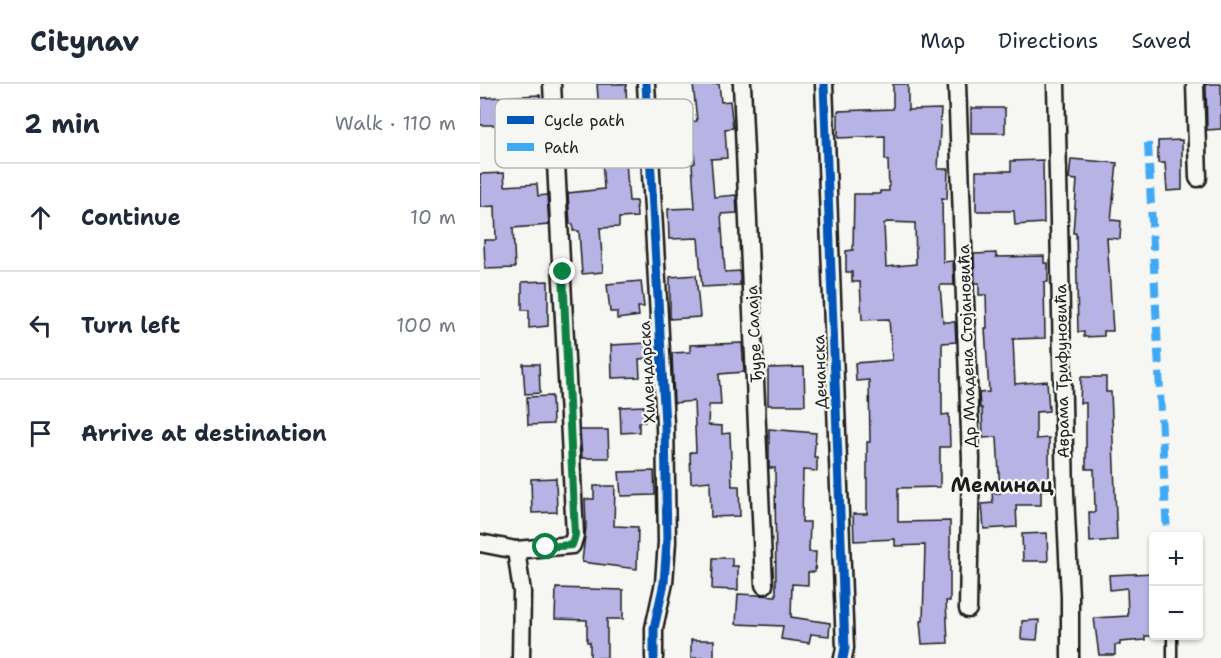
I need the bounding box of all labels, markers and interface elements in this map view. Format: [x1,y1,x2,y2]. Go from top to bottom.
text: Citynav [30,22,139,60]
text: Map [920,27,965,55]
text: Directions [998,27,1098,55]
text: Saved [1131,27,1191,55]
legend [495,99,693,168]
text: 2 min [24,106,100,141]
text: Walk · 110 m [335,110,456,136]
text: Cycle path [544,110,625,131]
text: Path [544,137,579,158]
icon: ahead [24,201,57,234]
text: Continue [81,203,181,232]
text: 10 m [410,204,456,230]
street label: Др Младена Стојановића [953,244,981,448]
route end [549,258,575,284]
street label: Аврама Трифуновића [1050,284,1074,458]
street label: Ђуре Салаја [741,285,767,383]
icon: left [24,309,57,342]
text: Turn left [81,311,180,340]
text: 100 m [396,312,456,338]
street label: Хилендарска [634,320,660,424]
street label: Дечанска [808,334,832,410]
icon: arrive [24,417,57,450]
text: Arrive at destination [81,419,327,448]
district label: Меминац [951,472,1054,498]
map controls [1149,532,1203,640]
button: + [1149,532,1203,586]
route start [532,533,558,559]
button: − [1149,586,1203,640]

